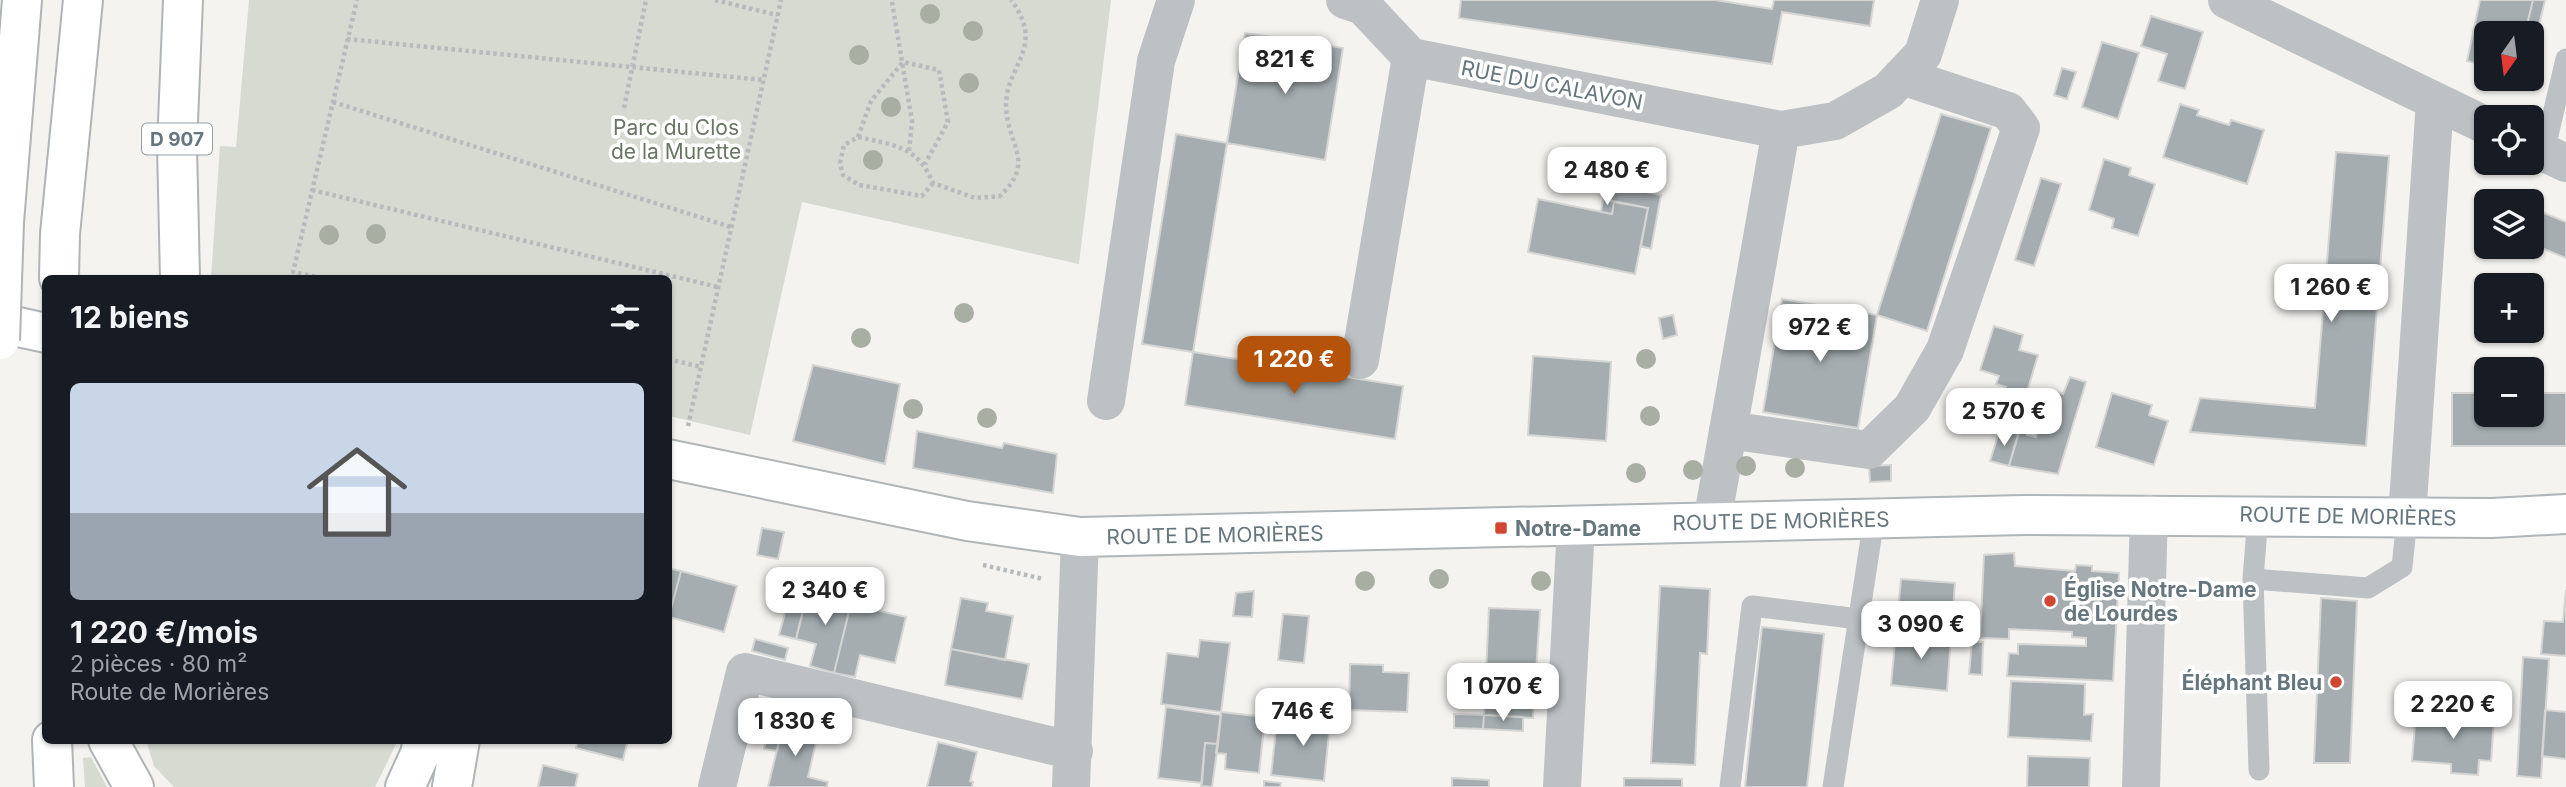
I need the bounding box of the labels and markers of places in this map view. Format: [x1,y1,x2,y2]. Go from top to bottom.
pin: 821 € [1236,36,1334,96]
pin: 2 480 € [1542,148,1672,207]
pin: 1 260 € [2266,264,2396,324]
pin: 972 € [1771,304,1869,364]
pin: 1 220 € [1229,336,1359,396]
pin: 2 570 € [1939,388,2069,448]
place label: Notre-Dame [1515,516,1641,541]
marker: Notre-Dame [1493,520,1509,536]
pin: 2 340 € [760,568,890,627]
place label: Église Notre-Dame de Lourdes [2064,576,2257,626]
marker: Église Notre-Dame de Lourdes [2042,593,2058,609]
pin: 3 090 € [1856,602,1986,661]
pin: 1 070 € [1438,664,1568,723]
place label: Éléphant Bleu [2182,669,2322,695]
marker: Éléphant Bleu [2328,674,2344,690]
pin: 2 220 € [2388,682,2518,741]
pin: 746 € [1254,688,1352,748]
pin: 1 830 € [730,698,860,758]

